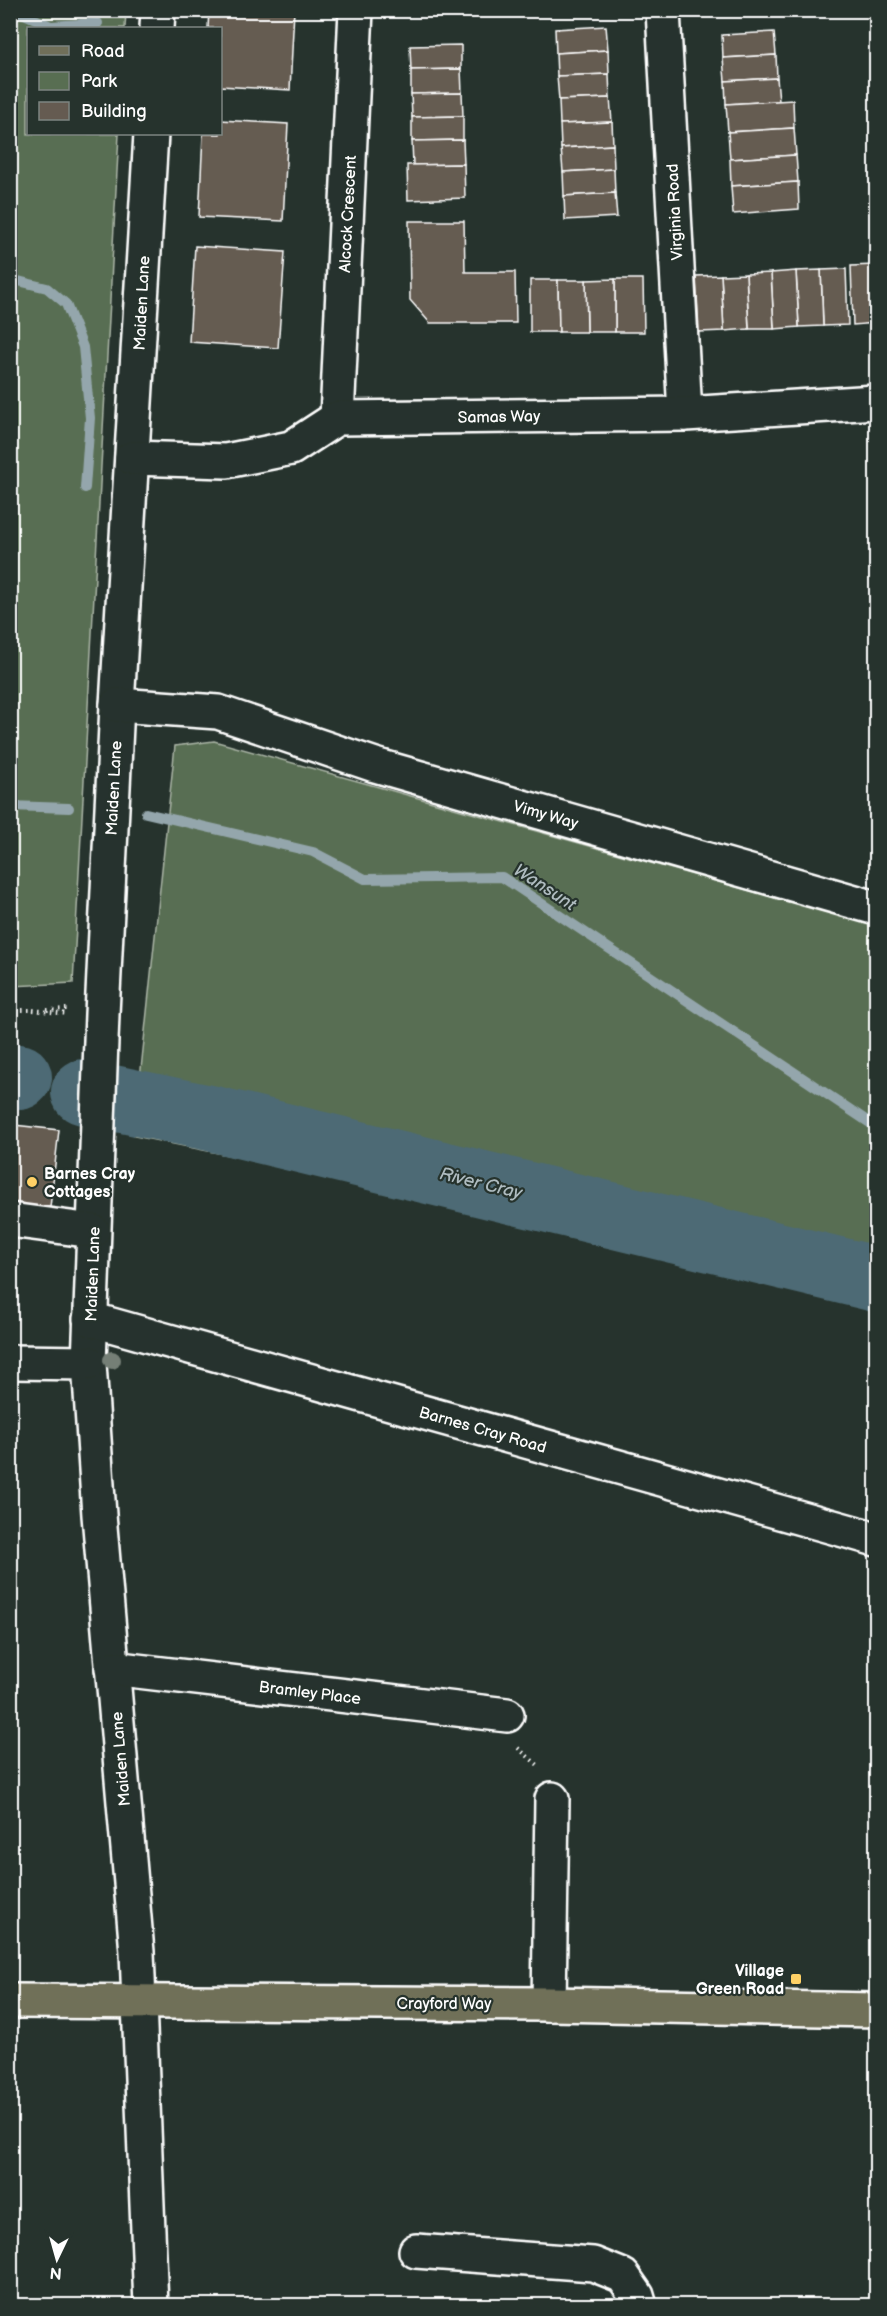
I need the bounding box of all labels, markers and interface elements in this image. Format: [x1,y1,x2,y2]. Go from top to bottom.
legend [27,27,222,135]
text: Road [81,41,125,62]
text: Park [81,71,117,92]
text: Building [81,101,147,122]
street label: Alcock Crescent [336,155,361,273]
street label: Virginia Road [663,163,688,261]
street label: Maiden Lane [131,255,154,351]
street label: Samas Way [458,407,541,428]
street label: Maiden Lane [103,740,126,836]
street label: Vimy Way [511,797,581,834]
water label: Wansunt [510,859,580,916]
water label: River Cray [438,1163,525,1204]
place label: Barnes Cray Cottages [44,1165,136,1202]
marker: Barnes Cray Cottages [25,1175,39,1189]
street label: Maiden Lane [82,1226,105,1322]
street label: Barnes Cray Road [417,1403,548,1458]
street label: Bramley Place [258,1678,362,1709]
street label: Maiden Lane [108,1710,135,1807]
place label: Village Green Road [696,1962,784,1999]
marker: Village Green Road [789,1972,803,1986]
street label: Crayford Way [397,1995,492,2014]
north arrow [27,2229,87,2289]
text: N [49,2262,63,2282]

